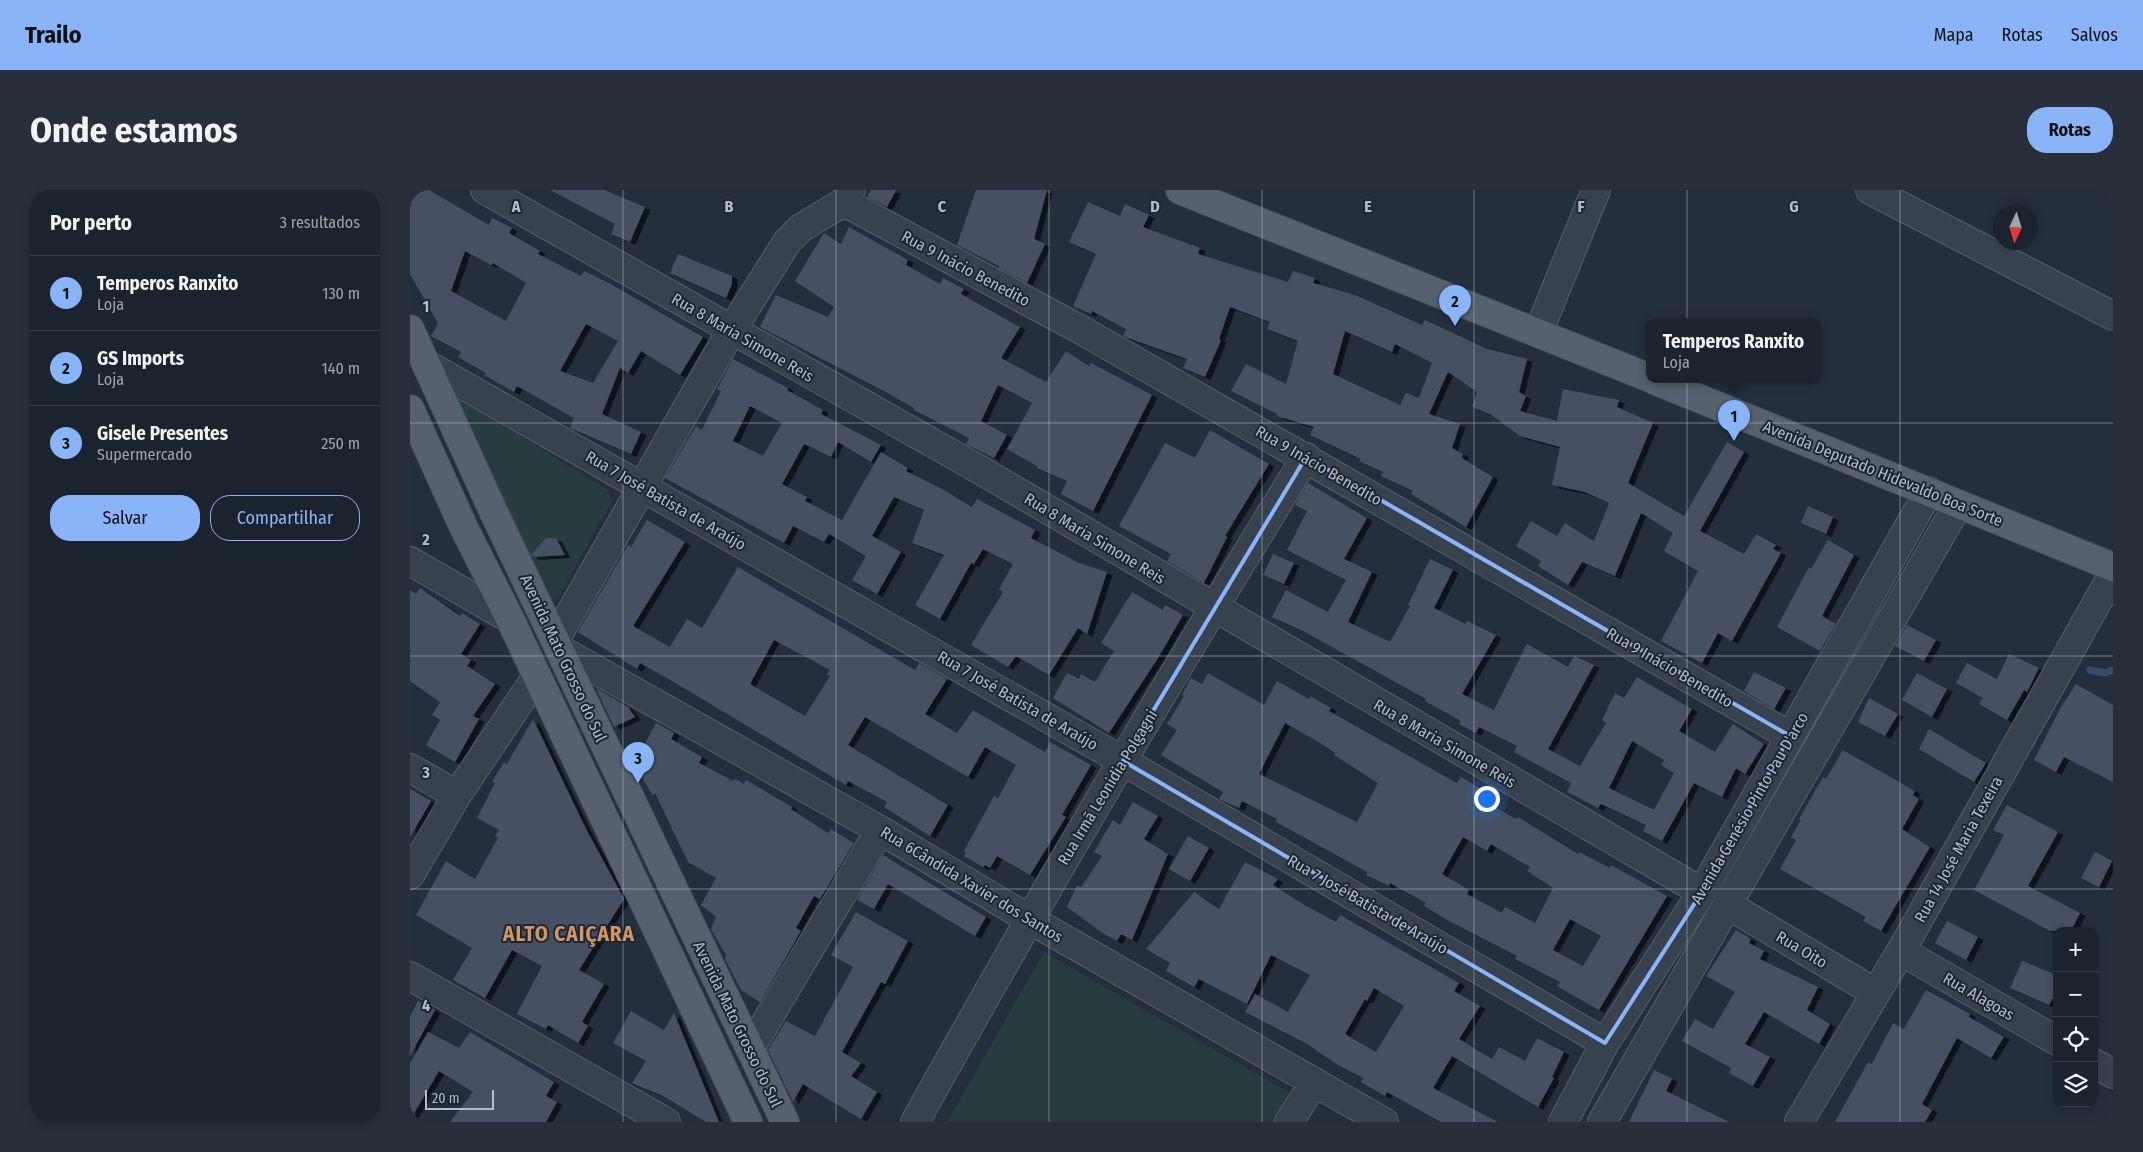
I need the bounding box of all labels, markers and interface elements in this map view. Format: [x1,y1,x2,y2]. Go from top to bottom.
text: Trailo [25,21,82,49]
text: Mapa [1934,24,1974,46]
text: Rotas [2002,24,2043,46]
text: Salvos [2071,24,2118,46]
button: Rotas [2027,107,2113,153]
text: Onde estamos [30,109,238,151]
text: A [511,197,521,216]
text: B [725,197,734,216]
text: C [938,197,947,216]
text: D [1150,197,1160,216]
text: E [1364,197,1372,216]
text: F [1577,197,1585,216]
text: G [1789,197,1799,216]
north arrow [1993,205,2038,250]
text: Por perto [50,210,132,236]
text: 3 resultados [280,213,360,232]
street label: Rua 9 Inácio Benedito [898,227,1033,310]
text: Temperos Ranxito [97,272,238,295]
text: 1 [63,284,69,303]
text: 130 m [322,284,360,303]
pin: 2 [1439,285,1471,326]
street label: Rua 8 Maria Simone Reis [668,289,817,386]
text: Loja [97,295,124,314]
text: 1 [423,297,429,316]
popup [1646,318,1821,383]
text: Temperos Ranxito [1663,330,1804,353]
text: GS Imports [97,347,184,370]
text: Loja [1663,353,1690,372]
text: 2 [62,359,70,378]
text: 140 m [322,359,360,378]
text: Loja [97,370,124,389]
pin: 1 [1718,400,1750,441]
street label: Avenida Deputado Hidevaldo Boa Sorte [1760,417,2006,530]
text: Gisele Presentes [97,422,228,445]
street label: Rua 9 Inácio Benedito [1252,422,1385,509]
text: 3 [62,434,70,453]
text: 250 m [321,434,360,453]
text: Supermercado [97,445,192,464]
street label: Rua 7 José Batista de Araújo [582,447,749,554]
street label: Rua 8 Maria Simone Reis [1021,489,1169,588]
button: Salvar [50,495,200,541]
button: Compartilhar [210,495,360,541]
text: 2 [421,530,430,549]
street label: Avenida Mato Grosso do Sul [516,572,611,745]
street label: Rua 9 Inácio Benedito [1603,624,1736,711]
street label: Rua 7 José Batista de Araújo [934,647,1101,754]
street label: Rua 8 Maria Simone Reis [1370,695,1519,792]
street label: Rua Irmã Leonidia Polgagni [1054,706,1161,868]
street label: Avenida Genésio Pinto Pau D'arco [1687,709,1812,907]
pin: 3 [622,742,654,783]
text: 3 [421,763,430,782]
street label: Rua 14 José Maria Texeira [1910,773,2007,926]
your location [1474,786,1500,812]
street label: Rua 6Cândida Xavier dos Santos [877,822,1067,947]
street label: Rua 7 José Batista de Araújo [1284,851,1451,958]
district label: ALTO CAIÇARA [502,921,635,947]
street label: Rua Oito [1773,927,1831,972]
map controls [2053,927,2098,1107]
button: + [2053,927,2098,972]
street label: Avenida Mato Grosso do Sul [689,938,786,1110]
street label: Rua Alagoas [1940,968,2018,1024]
button: − [2053,972,2098,1017]
text: 4 [422,996,430,1015]
button: locate [2053,1017,2098,1062]
button: layers [2053,1062,2098,1107]
scale bar [425,1087,494,1110]
text: 20 m [432,1090,460,1107]

